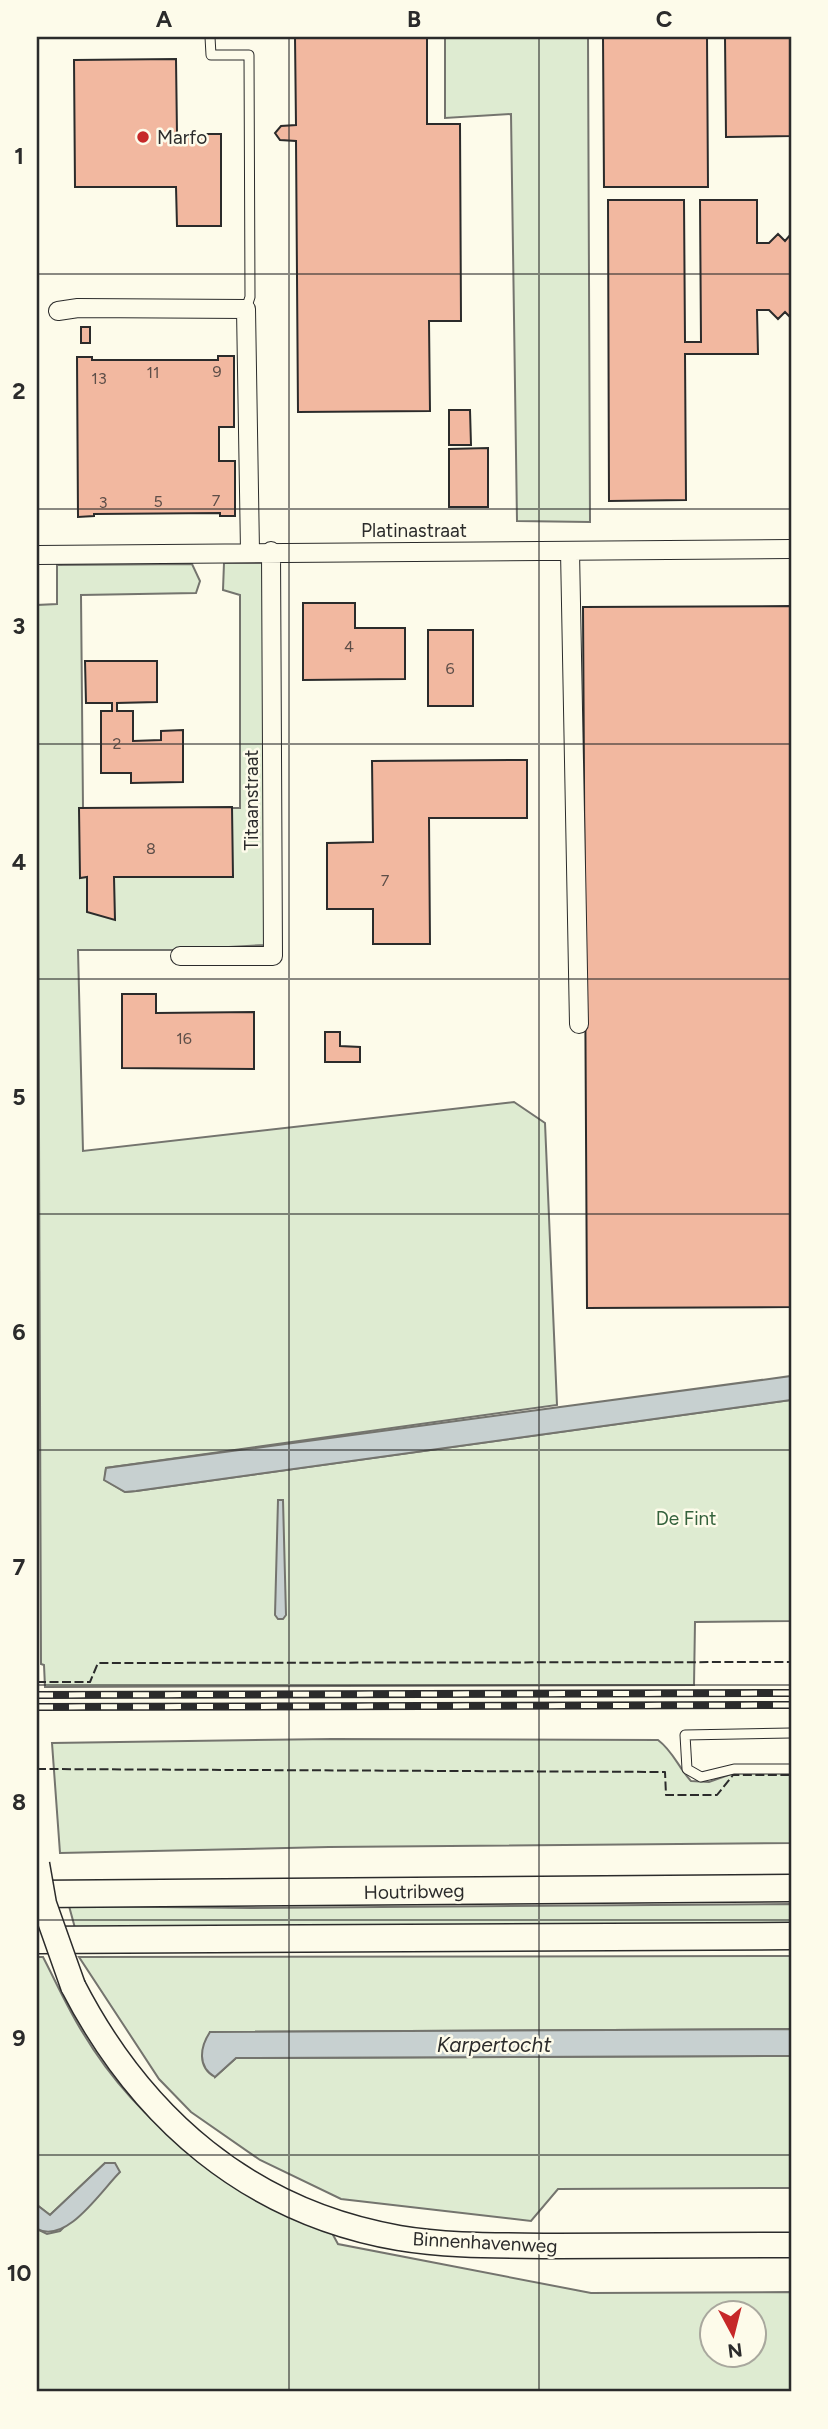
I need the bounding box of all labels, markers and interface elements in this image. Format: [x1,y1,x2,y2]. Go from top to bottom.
text: A [156,5,173,33]
text: B [407,5,421,33]
text: C [656,5,673,33]
place label: Marfo [157,126,207,149]
marker: Marfo [135,129,151,145]
text: 1 [14,142,24,170]
house number: 9 [212,362,222,381]
house number: 11 [146,363,160,382]
house number: 13 [91,369,107,388]
text: 2 [12,377,26,405]
house number: 7 [212,491,221,510]
house number: 5 [153,492,163,511]
house number: 3 [99,493,107,512]
street label: Platinastraat [361,519,467,542]
text: 3 [13,612,25,640]
house number: 4 [344,637,354,656]
house number: 6 [445,659,455,678]
house number: 2 [113,734,121,753]
street label: Titaanstraat [240,749,263,851]
house number: 8 [146,839,156,858]
text: 4 [12,848,26,876]
house number: 7 [381,871,390,890]
house number: 16 [176,1029,192,1048]
text: 5 [12,1083,26,1111]
text: 6 [12,1318,26,1346]
park label: De Fint [656,1507,716,1530]
text: 7 [13,1553,26,1581]
text: 8 [12,1788,26,1816]
street label: Houtribweg [363,1879,465,1904]
text: 9 [12,2024,26,2052]
water label: Karpertocht [437,2032,552,2057]
street label: Binnenhavenweg [412,2227,558,2258]
text: 10 [7,2259,31,2287]
north arrow [698,2300,768,2370]
text: N [726,2338,744,2363]

